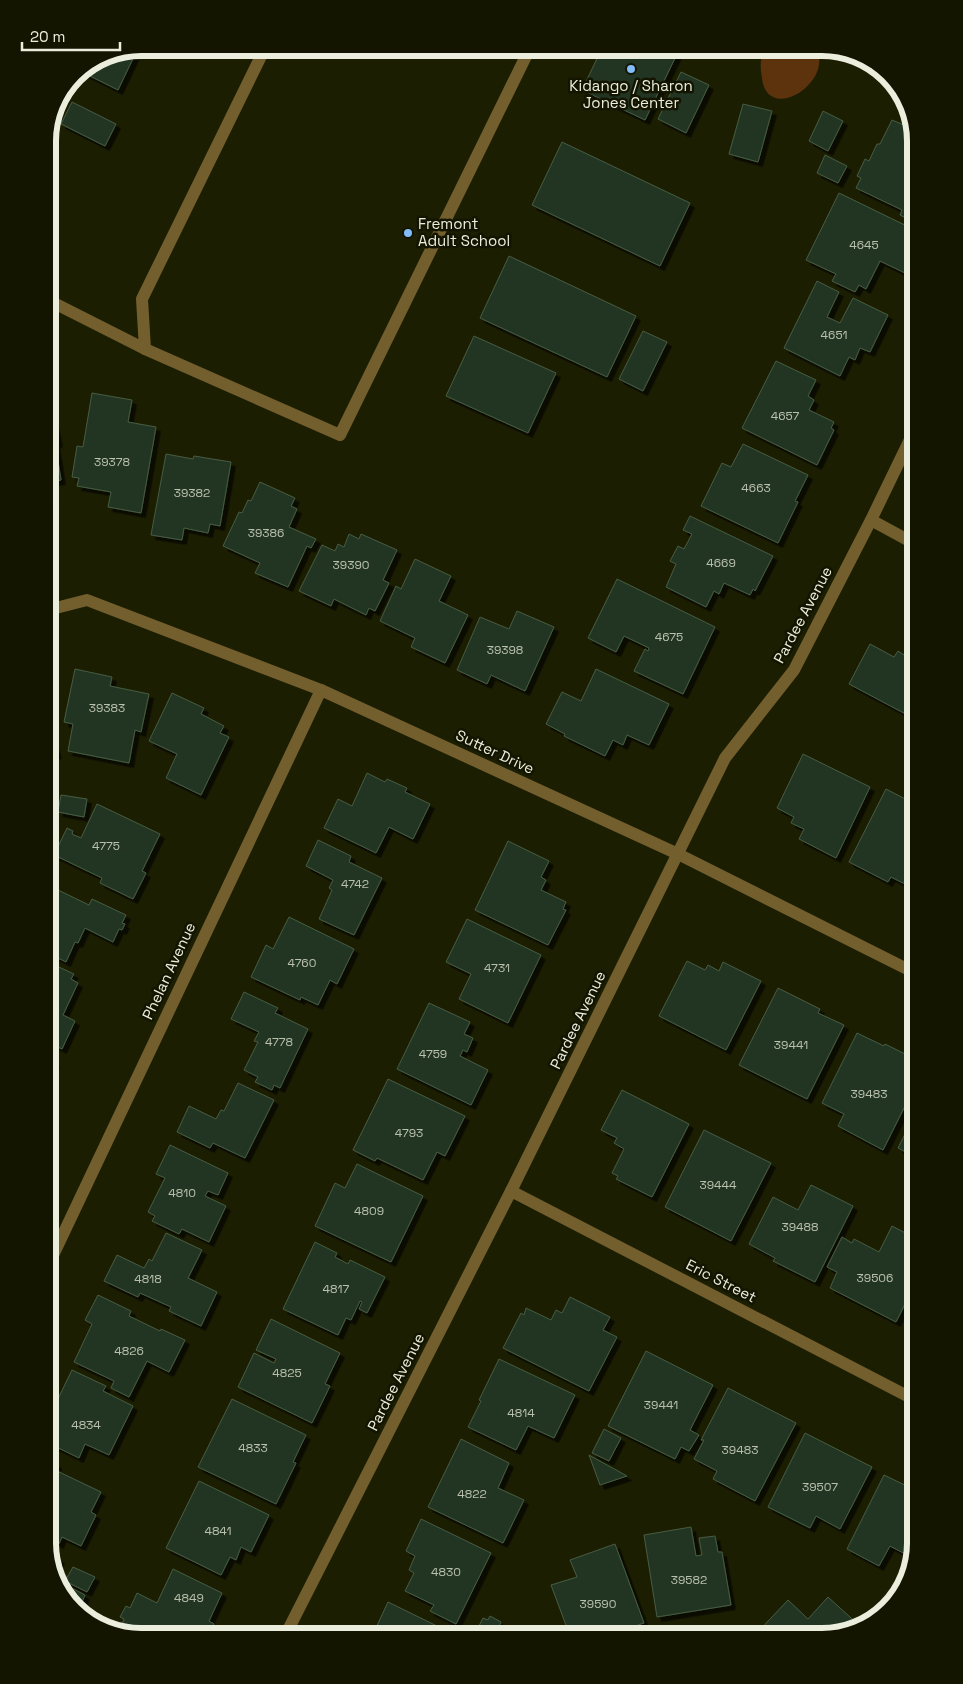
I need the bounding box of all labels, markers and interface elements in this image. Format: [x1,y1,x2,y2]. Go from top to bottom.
scale bar [22,20,120,52]
text: 20 m [30,27,65,46]
marker: Kidango / Sharon Jones Center [625,63,637,75]
place label: Kidango / Sharon Jones Center [569,76,693,112]
place label: Fremont Adult School [418,214,510,250]
marker: Fremont Adult School [402,227,414,239]
house number: 4645 [849,237,879,253]
house number: 4651 [821,327,847,343]
house number: 4657 [771,408,800,424]
house number: 39378 [94,454,130,470]
house number: 4663 [741,480,771,496]
house number: 39382 [174,485,210,501]
house number: 39386 [248,525,284,541]
house number: 4669 [706,555,736,571]
house number: 39390 [333,557,369,573]
street label: Pardee Avenue [769,563,836,666]
house number: 4675 [655,629,683,645]
house number: 39398 [487,642,523,658]
house number: 39383 [89,700,125,716]
street label: Sutter Drive [453,725,538,778]
house number: 4775 [92,838,120,854]
house number: 4742 [341,876,369,892]
street label: Phelan Avenue [138,919,199,1022]
house number: 4760 [288,955,316,971]
house number: 4731 [484,960,510,976]
street label: Pardee Avenue [546,967,610,1072]
house number: 4778 [265,1034,293,1050]
house number: 39441 [774,1037,808,1053]
house number: 4759 [419,1046,447,1062]
house number: 39483 [851,1086,887,1102]
house number: 4793 [395,1125,423,1141]
house number: 39444 [699,1177,737,1193]
house number: 4810 [168,1185,196,1201]
house number: 4809 [354,1203,384,1219]
house number: 39488 [781,1219,819,1235]
street label: Eric Street [683,1255,760,1306]
house number: 39506 [857,1270,893,1286]
house number: 4818 [134,1271,162,1287]
house number: 4817 [323,1281,350,1297]
street label: Pardee Avenue [363,1330,428,1434]
house number: 4826 [114,1343,144,1359]
house number: 4825 [272,1365,302,1381]
house number: 39441 [644,1397,678,1413]
house number: 4814 [507,1405,535,1421]
house number: 4834 [71,1417,101,1433]
house number: 4833 [238,1440,268,1456]
house number: 39483 [722,1442,758,1458]
house number: 39507 [802,1479,838,1495]
house number: 4822 [457,1486,487,1502]
house number: 4841 [204,1523,232,1539]
house number: 4830 [431,1564,461,1580]
house number: 39582 [671,1572,707,1588]
house number: 4849 [174,1590,204,1606]
house number: 39590 [580,1596,616,1612]

